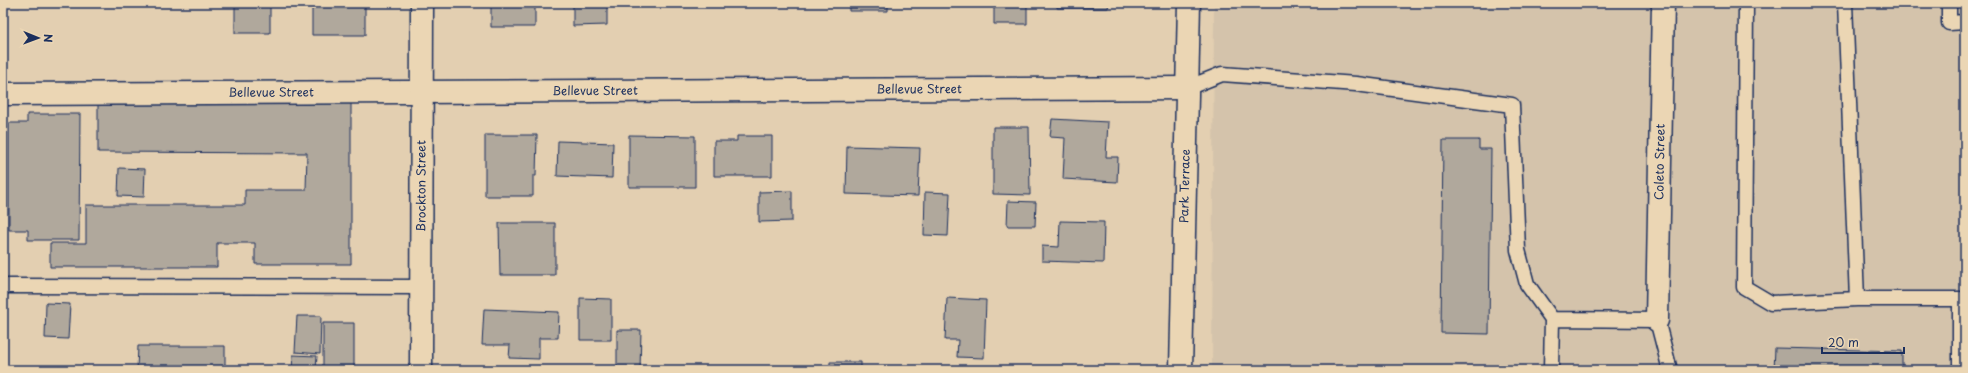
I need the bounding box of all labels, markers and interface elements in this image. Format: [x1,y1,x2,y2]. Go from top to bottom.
north arrow [18,18,58,58]
text: N [40,34,57,43]
street label: Bellevue Street [876,79,962,98]
street label: Bellevue Street [552,81,638,99]
street label: Bellevue Street [228,82,314,101]
street label: Coleto Street [1649,124,1669,200]
street label: Brockton Street [411,140,430,232]
street label: Park Terrace [1174,149,1194,223]
scale bar [1822,329,1904,355]
text: 20 m [1828,333,1859,351]

